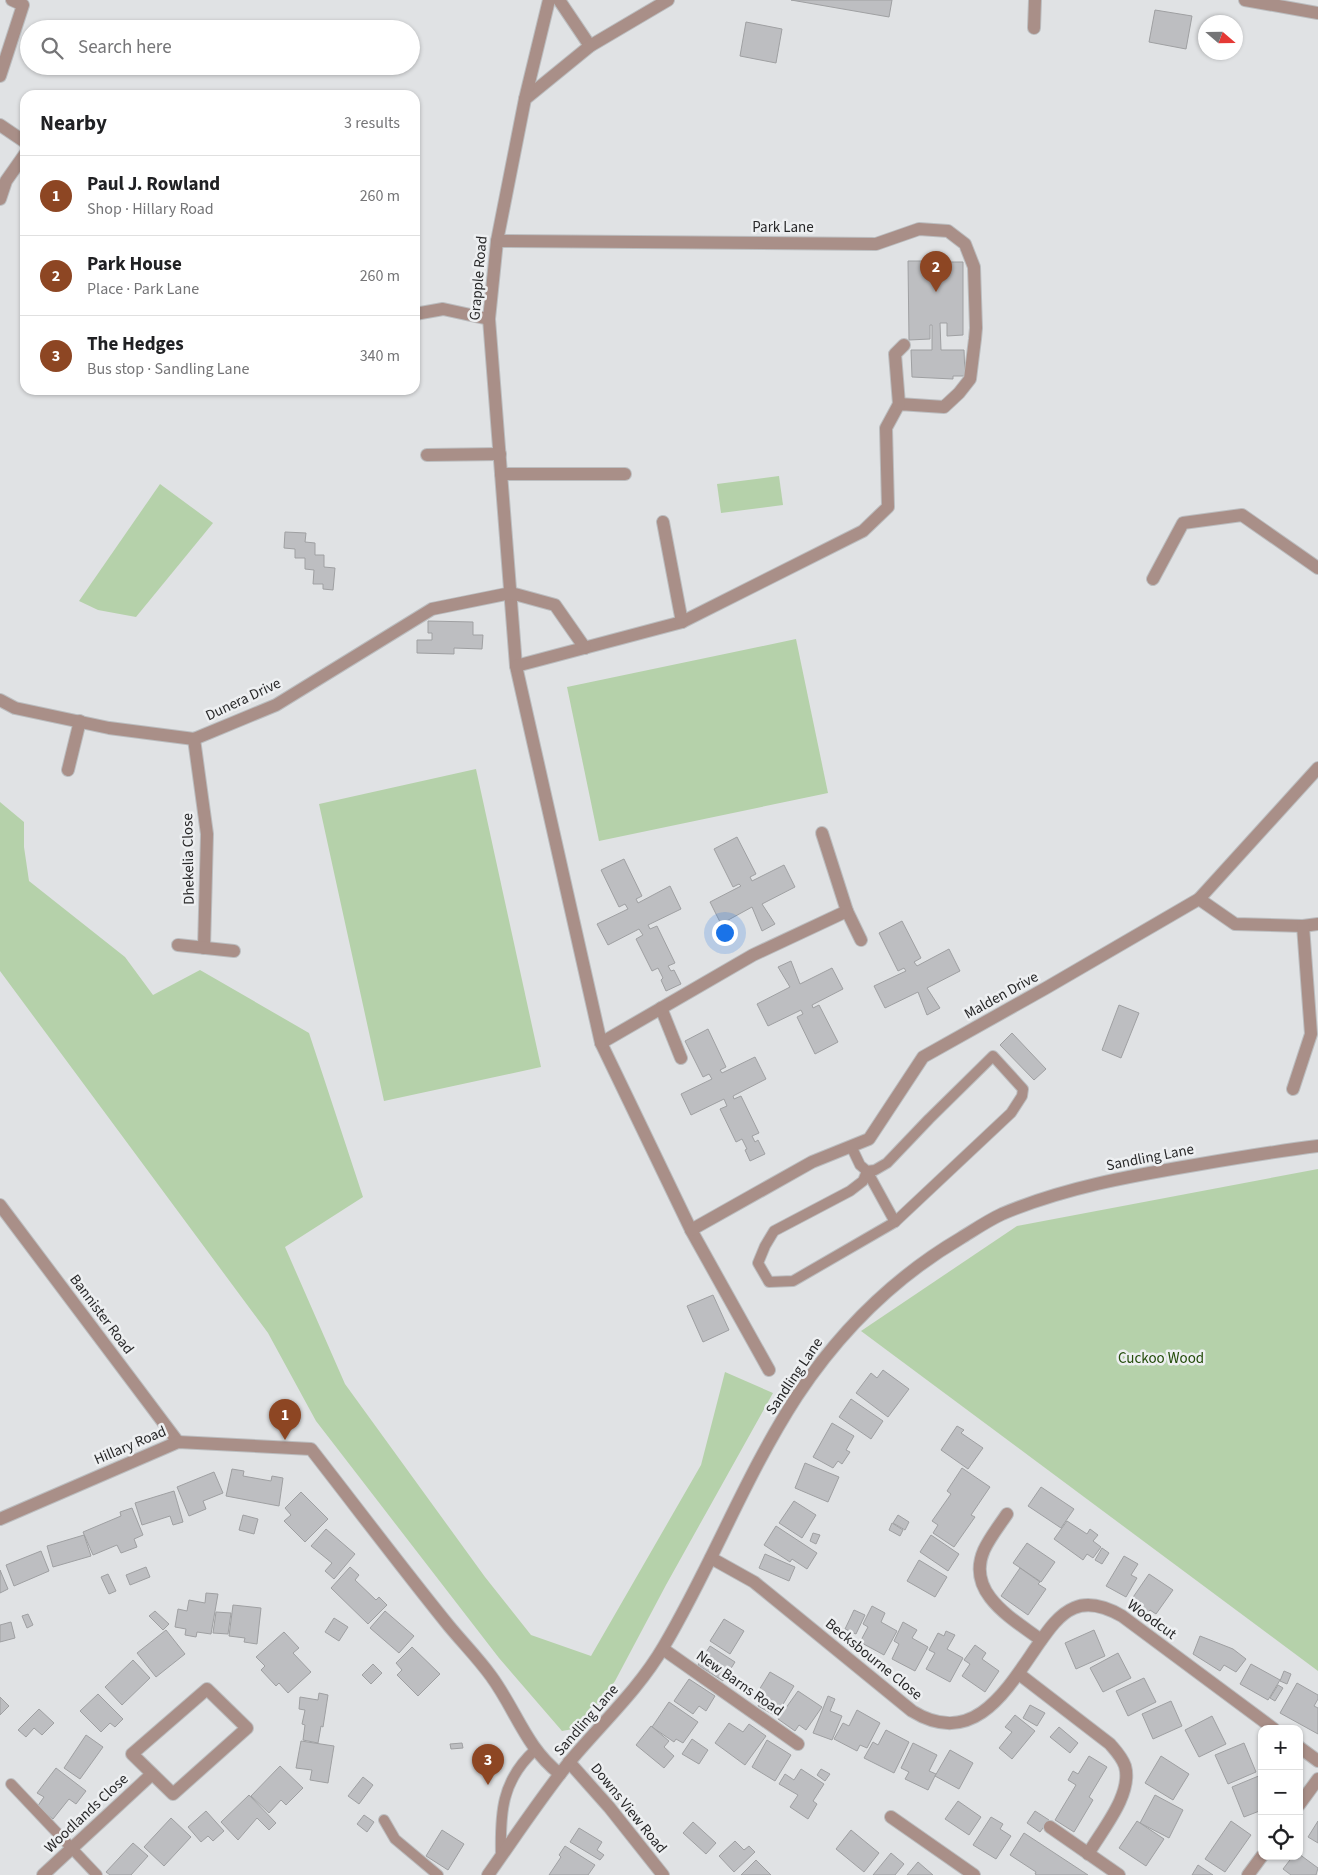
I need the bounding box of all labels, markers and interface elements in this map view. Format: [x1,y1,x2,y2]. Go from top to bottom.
north arrow [1198,15,1243,60]
search box [20,20,420,75]
icon: search [38,34,66,62]
text: Search here [78,34,172,61]
text: Nearby [40,108,107,138]
text: 3 results [344,112,400,134]
text: Paul J. Rowland [87,171,220,198]
text: 1 [52,185,60,207]
text: 260 m [360,185,400,207]
text: Shop · Hillary Road [87,198,214,220]
street label: Park Lane [752,217,814,238]
street label: Grapple Road [464,235,493,321]
text: Park House [87,251,182,278]
pin: 2 [920,251,952,292]
text: 2 [52,265,60,287]
text: 260 m [360,265,400,287]
text: Place · Park Lane [87,278,199,300]
text: The Hedges [87,331,184,358]
text: 3 [52,345,60,367]
text: 340 m [360,345,400,367]
text: Bus stop · Sandling Lane [87,358,249,380]
street label: Dunera Drive [202,673,284,726]
street label: Dhekelia Close [177,813,200,905]
your location [712,920,738,946]
street label: Malden Drive [960,966,1042,1024]
street label: Sandling Lane [1104,1139,1196,1176]
street label: Bannister Road [65,1270,139,1359]
street label: Sandling Lane [761,1334,828,1419]
park label: Cuckoo Wood [1118,1348,1204,1369]
pin: 1 [269,1399,301,1440]
street label: Hillary Road [91,1421,169,1470]
street label: Woodcut [1123,1594,1181,1644]
street label: Becksbourne Close [821,1614,927,1705]
street label: New Barns Road [692,1645,788,1721]
street label: Sandling Lane [549,1680,623,1761]
map controls [1258,1725,1303,1860]
button: + [1258,1725,1303,1770]
pin: 3 [472,1744,504,1785]
street label: Downs View Road [586,1759,672,1858]
street label: Woodlands Close [40,1769,133,1858]
button: − [1258,1770,1303,1815]
button: locate [1258,1815,1303,1860]

